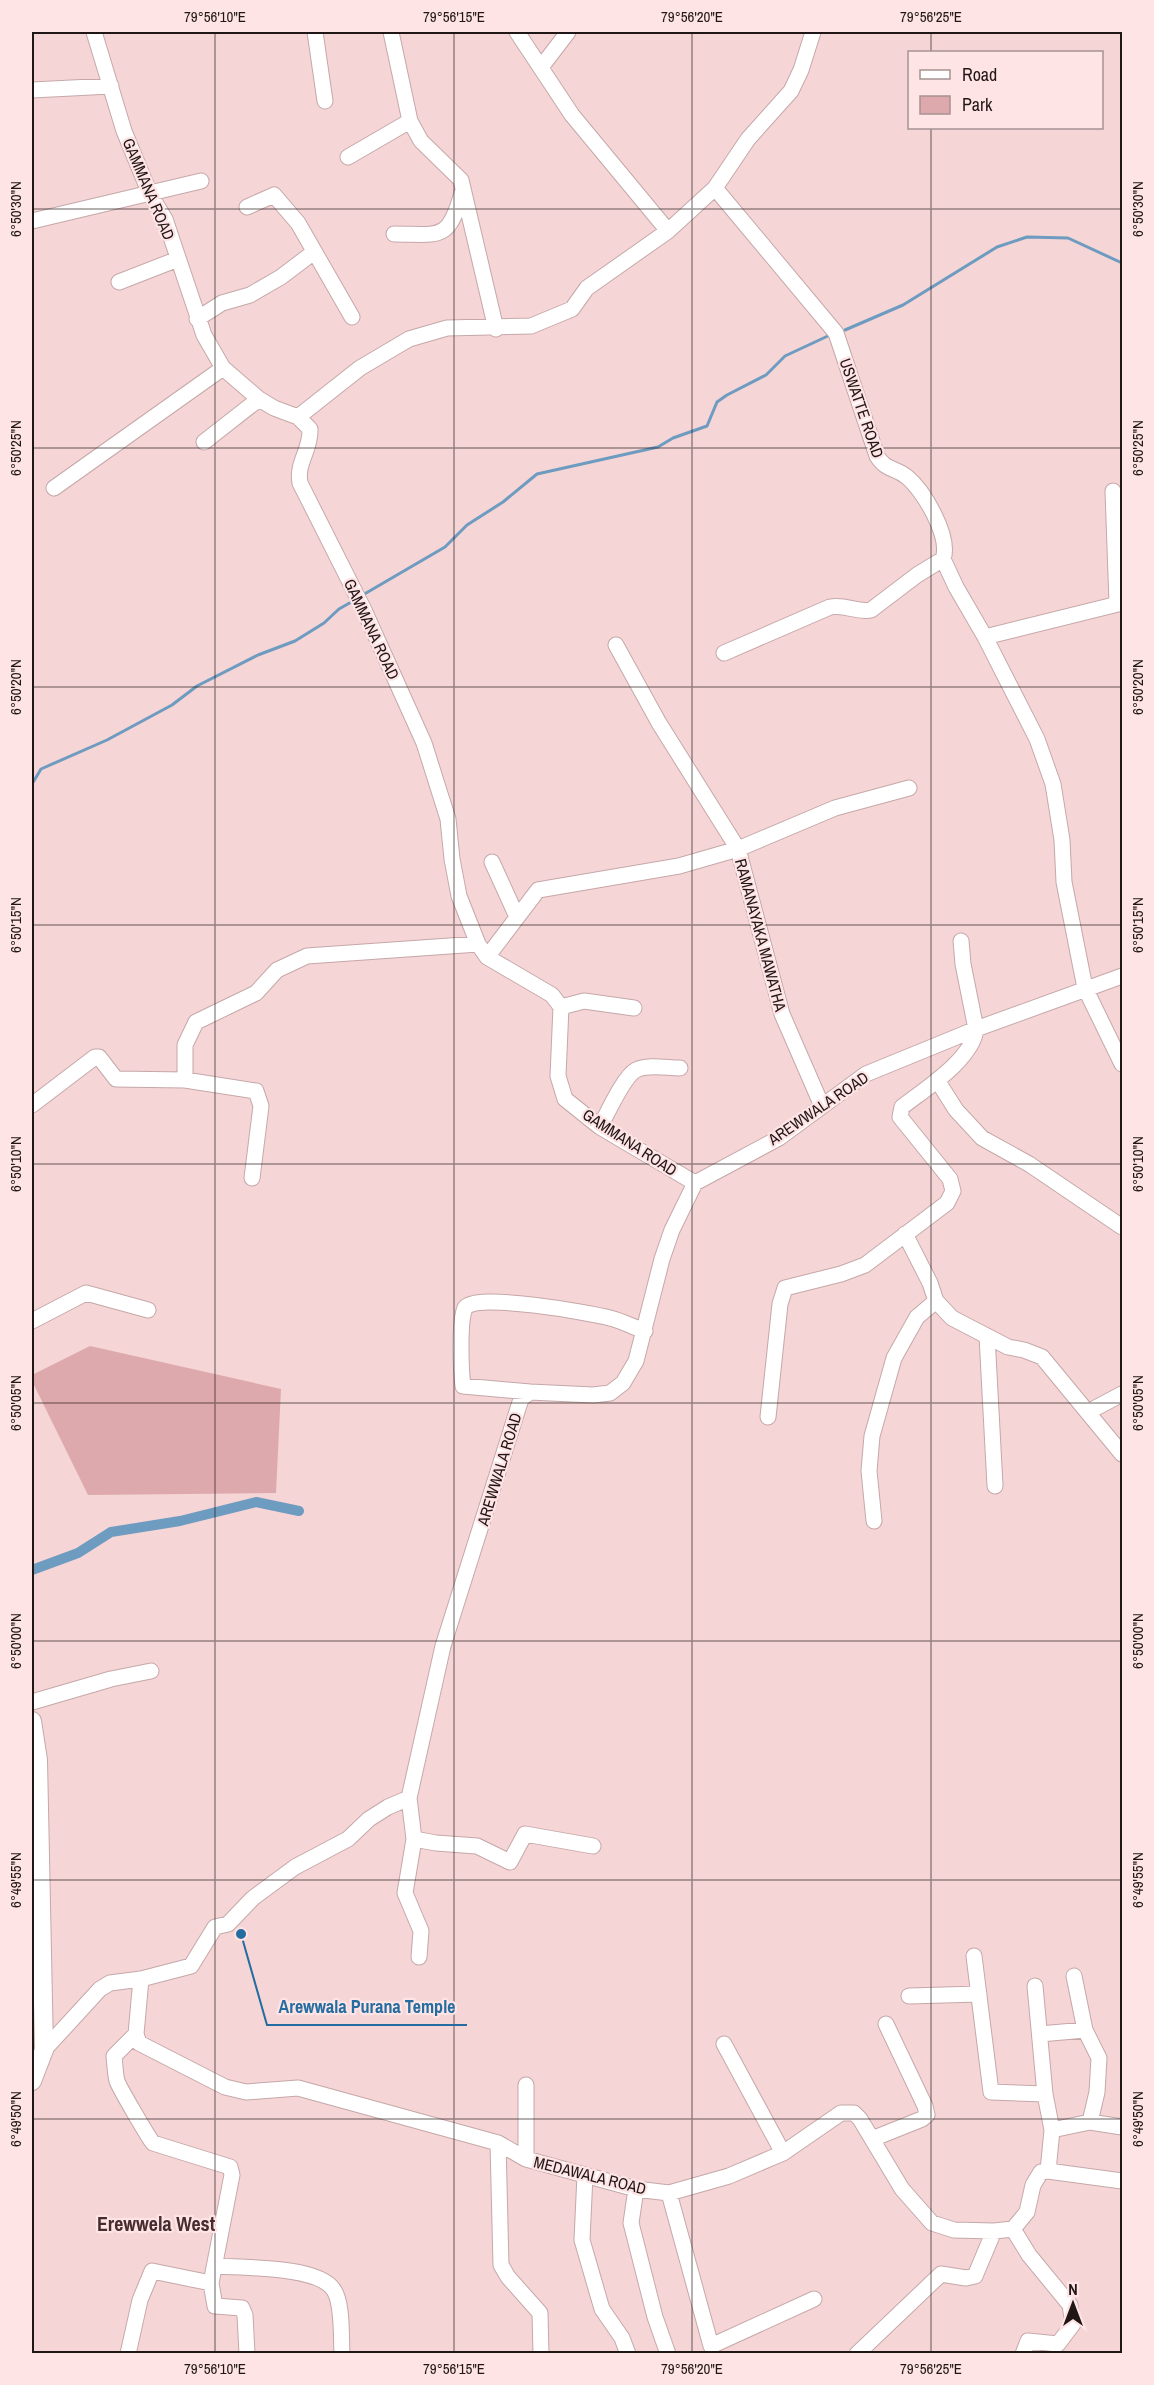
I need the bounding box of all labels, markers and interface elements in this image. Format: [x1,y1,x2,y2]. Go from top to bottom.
text: 79°56'10"E [184,6,246,27]
text: 79°56'15"E [423,6,485,27]
text: 79°56'20"E [661,6,723,27]
text: 79°56'25"E [900,6,962,27]
legend [908,51,1103,129]
text: Road [962,62,997,87]
text: Park [962,92,993,117]
street label: GAMMANA ROAD [118,135,180,243]
text: 6°50'30"N [5,181,26,237]
text: 6°50'30"N [1127,181,1148,237]
street label: USWATTE ROAD [835,355,889,461]
text: 6°50'25"N [5,420,26,476]
text: 6°50'25"N [1127,420,1148,476]
street label: GAMMANA ROAD [339,575,405,683]
text: 6°50'20"N [5,659,26,715]
text: 6°50'20"N [1127,659,1148,715]
street label: RAMANAYAKA MAWATHA [730,856,792,1014]
text: 6°50'15"N [5,897,26,953]
text: 6°50'15"N [1127,897,1148,953]
street label: AREWWALA ROAD [763,1066,873,1150]
street label: GAMMANA ROAD [578,1103,682,1181]
text: 6°50'10"N [5,1136,26,1192]
text: 6°50'10"N [1127,1136,1148,1192]
text: 6°50'05"N [5,1375,26,1431]
text: 6°50'05"N [1127,1375,1148,1431]
street label: AREWWALA ROAD [471,1410,527,1529]
text: 6°50'00"N [5,1613,26,1669]
text: 6°50'00"N [1127,1613,1148,1669]
text: 6°49'55"N [5,1852,26,1908]
text: 6°49'55"N [1127,1852,1148,1908]
callout: Arewwala Purana Temple [267,1989,467,2025]
text: Arewwala Purana Temple [279,1994,455,2019]
text: 6°49'50"N [5,2091,26,2147]
text: 6°49'50"N [1127,2091,1148,2147]
street label: MEDAWALA ROAD [532,2150,648,2200]
district label: Erewwela West [97,2210,216,2237]
north arrow [1043,2274,1103,2334]
text: N [1068,2278,1078,2300]
text: 79°56'10"E [184,2358,246,2379]
text: 79°56'15"E [423,2358,485,2379]
text: 79°56'20"E [661,2358,723,2379]
text: 79°56'25"E [900,2358,962,2379]

